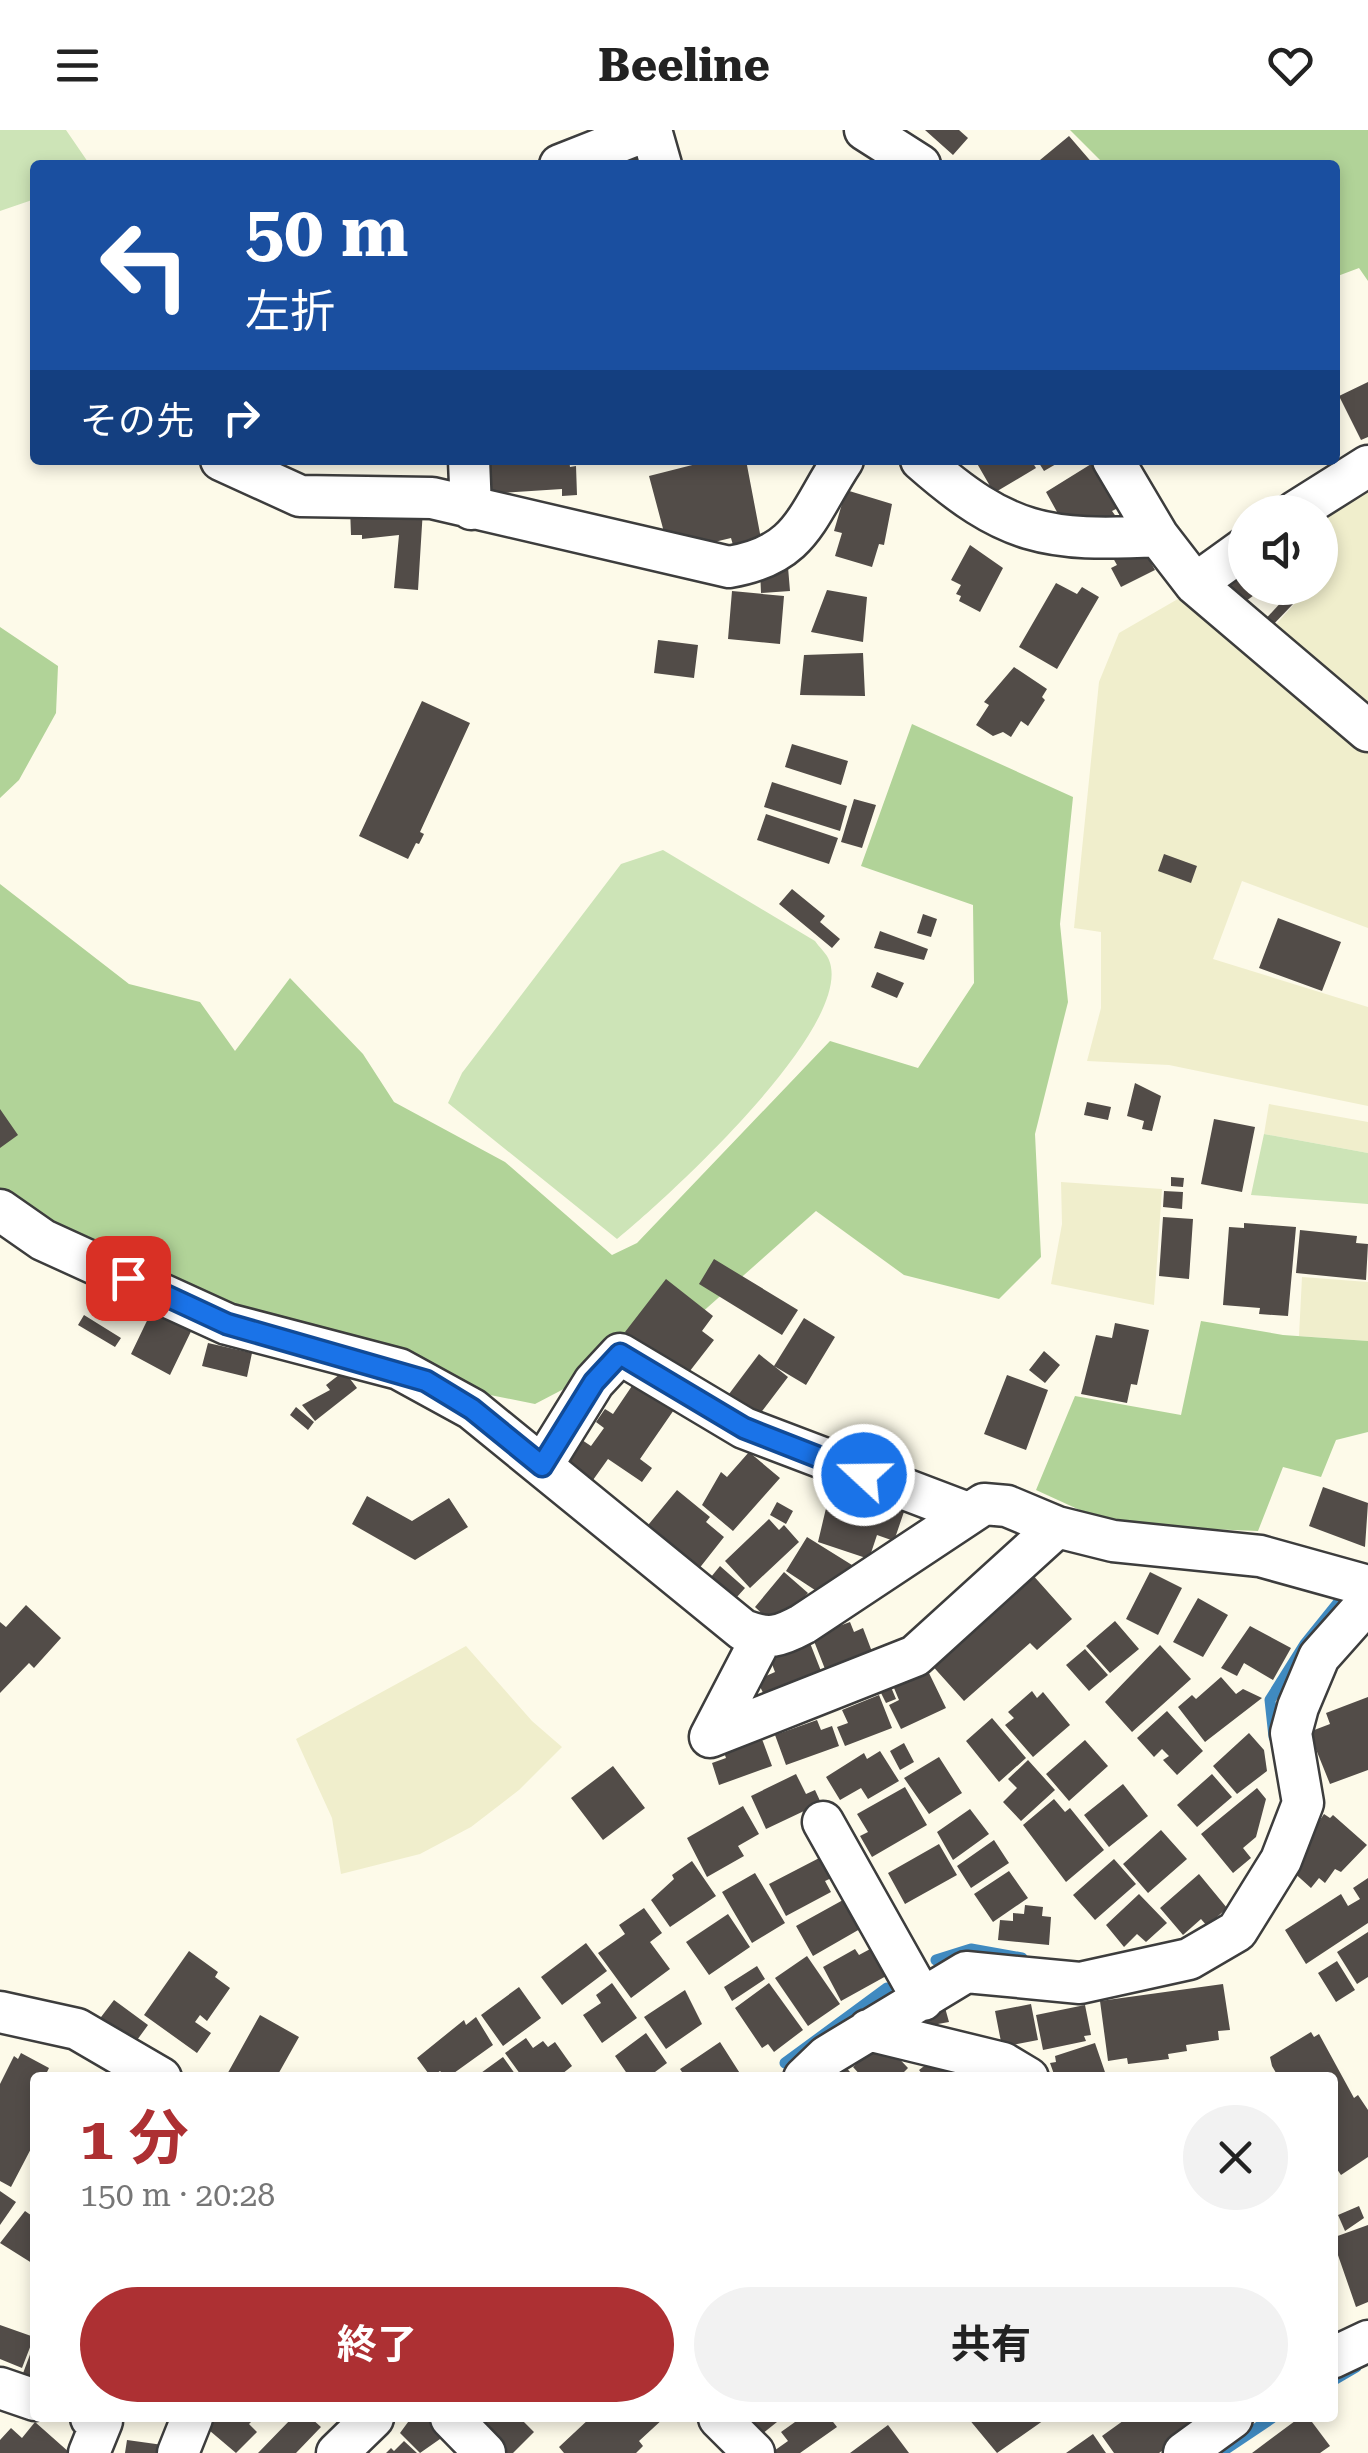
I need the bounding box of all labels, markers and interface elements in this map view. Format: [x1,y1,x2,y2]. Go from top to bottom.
icon: menu [50,38,105,93]
icon: heart [1263,38,1318,93]
text: Beeline [598,39,770,92]
text: 50 m [245,191,409,273]
icon: left [80,200,210,330]
text: 左折 [245,285,335,338]
icon: right [214,390,269,445]
text: その先 [80,399,194,443]
map controls [1228,495,1338,605]
button: sound [1228,495,1338,605]
pin [86,1236,171,1321]
icon: arrive [101,1251,156,1306]
position arrow [812,1423,916,1527]
text: 1 分 [80,2103,189,2174]
button: close [1183,2105,1288,2210]
text: 150 m · 20:28 [80,2176,275,2214]
button: 終了 [80,2287,674,2402]
button: 共有 [694,2287,1288,2402]

